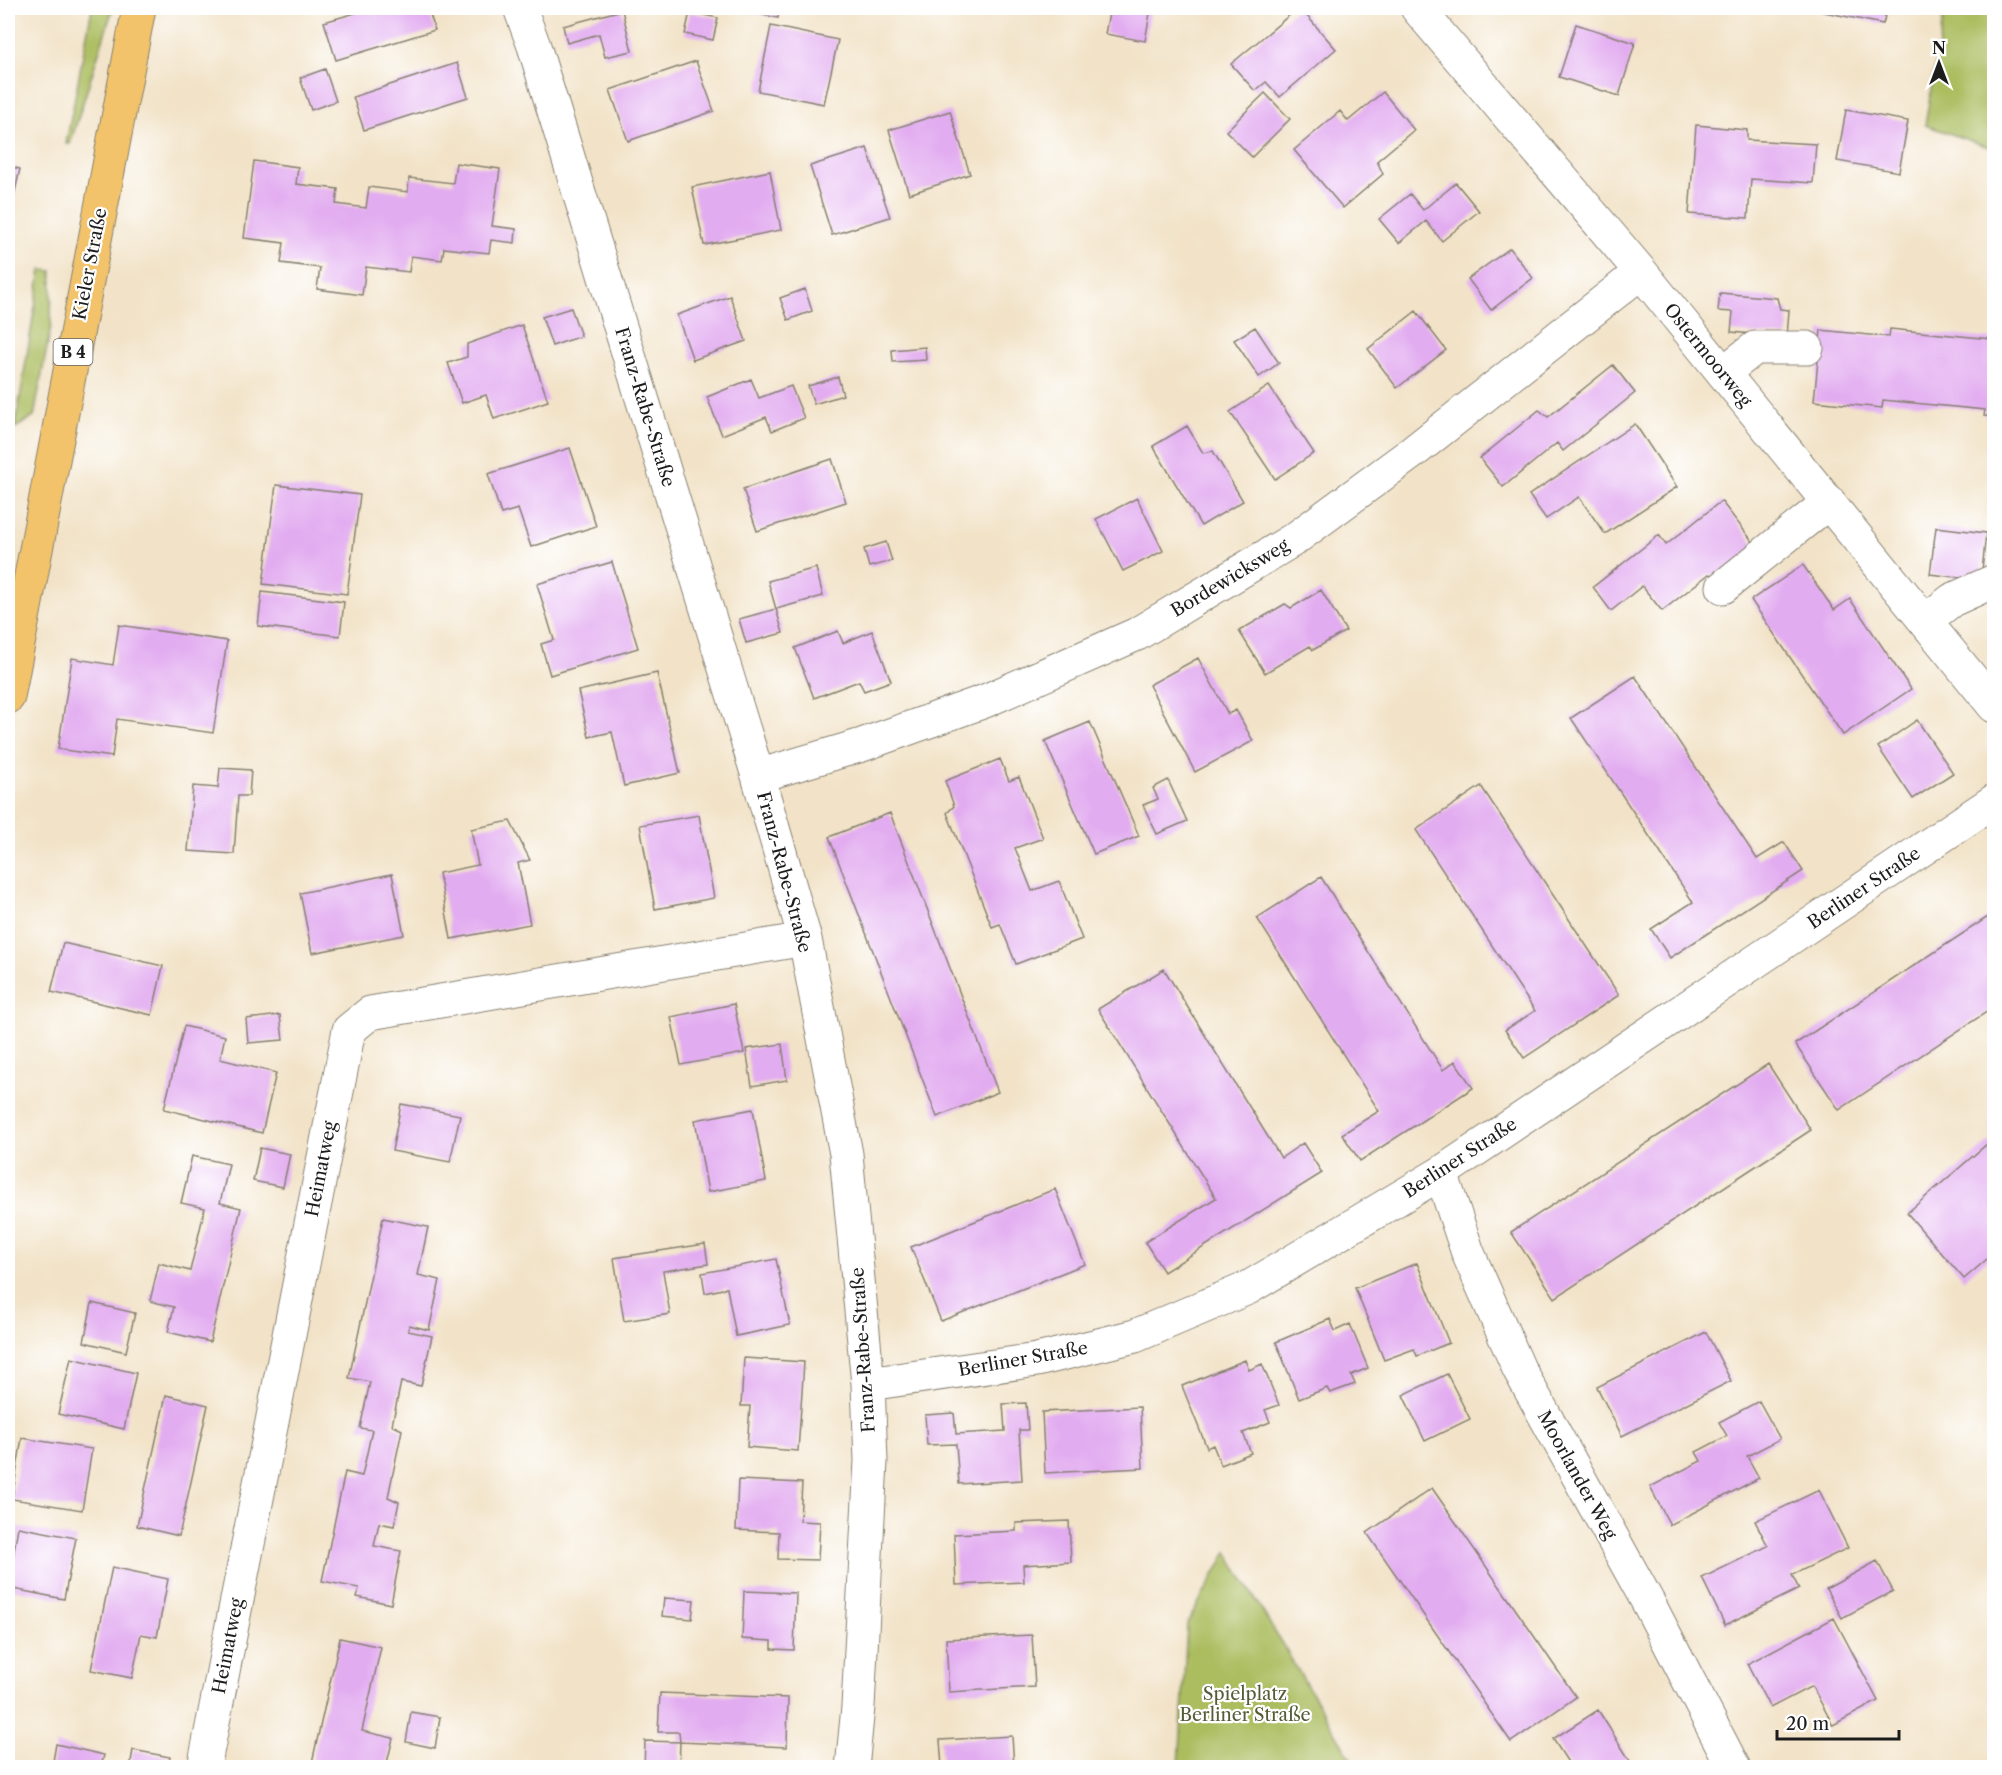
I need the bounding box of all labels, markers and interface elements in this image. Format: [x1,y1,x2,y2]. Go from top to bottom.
north arrow [1909,33,1969,93]
text: N [1932,38,1946,58]
street label: Kieler Straße [68,206,112,322]
street label: Ostermoorweg [1659,299,1757,412]
street label: Franz-Rabe-Straße [610,324,680,490]
road number: B 4 [54,339,92,365]
street label: Bordewicksweg [1167,534,1293,622]
street label: Franz-Rabe-Straße [752,789,816,955]
street label: Berliner Straße [1803,842,1925,934]
street label: Berliner Straße [1399,1113,1521,1203]
street label: Heimatweg [301,1119,341,1219]
street label: Franz-Rabe-Straße [846,1267,880,1433]
street label: Berliner Straße [957,1337,1089,1381]
street label: Moorlander Weg [1533,1407,1622,1544]
street label: Heimatweg [208,1596,248,1696]
park label: Spielplatz Berliner Straße [1179,1683,1311,1726]
scale bar [1777,1703,1898,1741]
text: 20 m [1786,1713,1830,1735]

